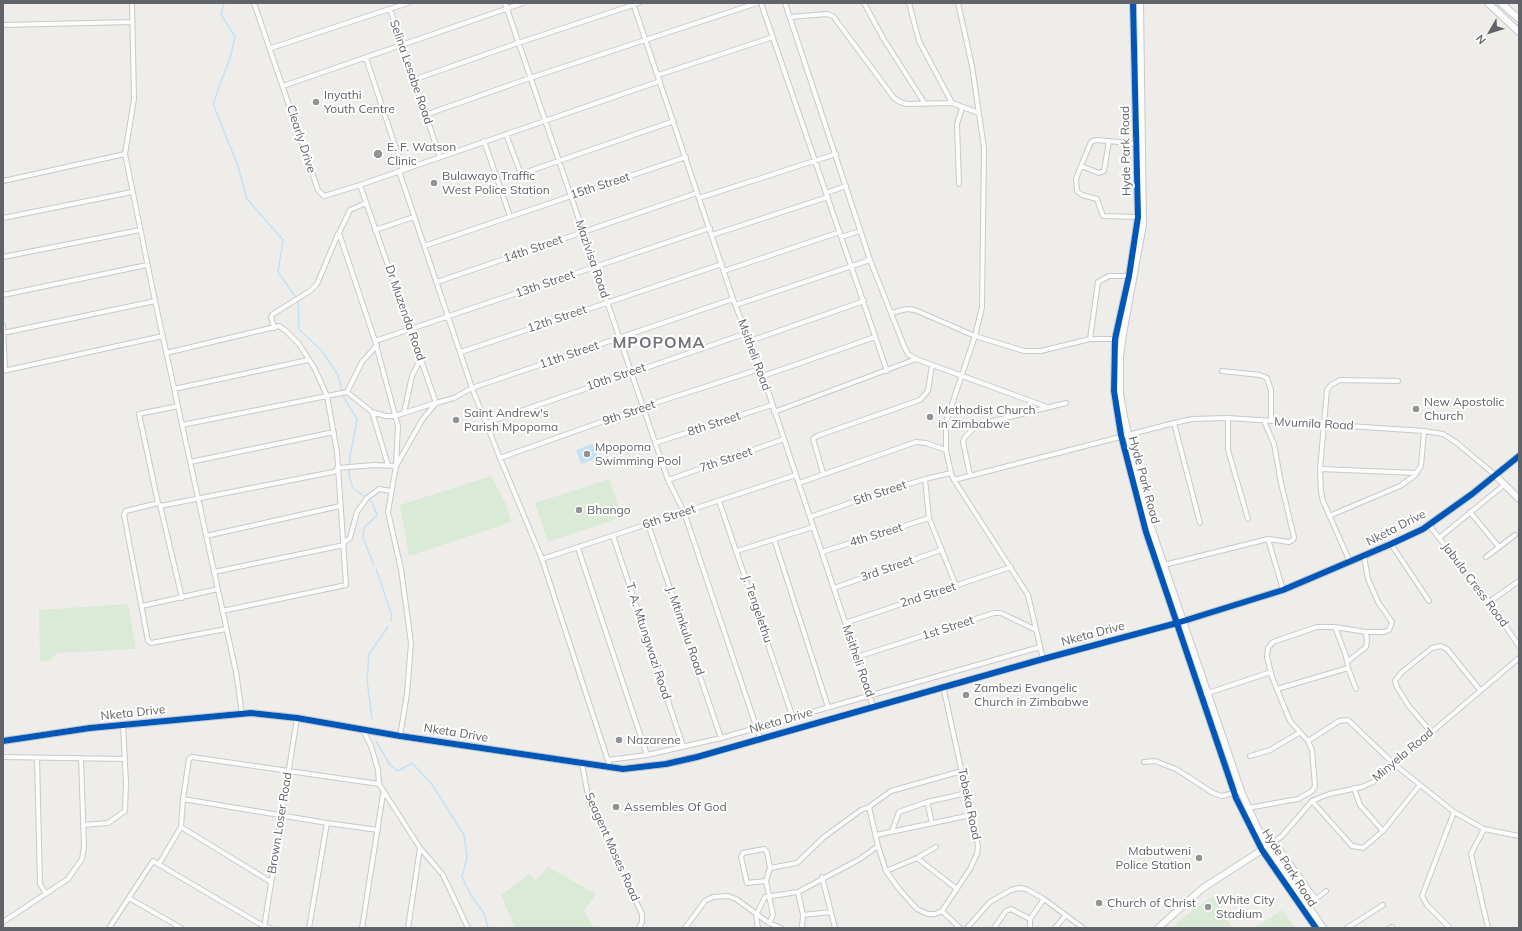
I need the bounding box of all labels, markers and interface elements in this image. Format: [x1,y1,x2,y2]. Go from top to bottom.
north arrow [1470,12,1510,52]
street label: Selina Lesabe Road [386,18,436,126]
text: N [1473,32,1489,47]
place label: Inyathi Youth Centre [324,88,395,116]
marker: Inyathi Youth Centre [311,97,321,107]
street label: Clearly Drive [283,103,319,175]
street label: Hyde Park Road [1118,106,1134,196]
place label: E. F. Watson Clinic [387,140,456,168]
marker: E. F. Watson Clinic [372,148,384,160]
place label: Bulawayo Traffic West Police Station [442,169,550,197]
street label: 15th Street [568,170,632,202]
marker: Bulawayo Traffic West Police Station [429,178,439,188]
street label: Mazivisa Road [572,218,612,300]
street label: 14th Street [501,232,565,266]
street label: Dr Muzenda Road [382,263,428,363]
street label: 13th Street [513,267,577,301]
street label: 12th Street [525,302,589,336]
street label: Msitheli Road [734,317,774,393]
district label: MPOPOMA [612,333,706,353]
street label: 11th Street [537,338,601,372]
street label: 10th Street [584,360,648,394]
place label: New Apostolic Church [1424,395,1504,423]
street label: 9th Street [601,397,657,429]
place label: Methodist Church in Zimbabwe [938,403,1036,431]
marker: New Apostolic Church [1411,404,1421,414]
place label: Saint Andrew's Parish Mpopoma [464,406,558,434]
street label: 8th Street [686,409,742,439]
marker: Methodist Church in Zimbabwe [925,412,935,422]
marker: Saint Andrew's Parish Mpopoma [451,415,461,425]
street label: Mvumila Road [1274,415,1354,433]
street label: Hyde Park Road [1125,435,1163,525]
place label: Mpopoma Swimming Pool [595,440,681,468]
street label: 7th Street [698,444,754,476]
marker: Mpopoma Swimming Pool [582,449,592,459]
street label: 5th Street [852,478,908,508]
street label: 6th Street [641,502,697,532]
place label: Bhango [587,503,631,517]
marker: Bhango [574,505,584,515]
street label: Nketa Drive [1364,507,1428,549]
street label: 4th Street [848,520,904,550]
street label: Jabula Cress Road [1439,540,1511,630]
street label: 3rd Street [859,553,915,585]
street label: J. Tengelethu [739,573,775,645]
street label: 2nd Street [898,579,958,611]
street label: T. A. Mtungwazi Road [622,581,674,701]
street label: J. Mtimkulu Road [663,585,707,677]
street label: 1st Street [920,613,976,643]
street label: Nketa Drive [1060,619,1126,649]
street label: Msitheli Road [839,623,877,699]
place label: Zambezi Evangelic Church in Zimbabwe [974,681,1088,709]
marker: Zambezi Evangelic Church in Zimbabwe [961,690,971,700]
street label: Nketa Drive [100,702,166,724]
street label: Nketa Drive [748,705,814,737]
street label: Nketa Drive [423,721,489,745]
street label: Minyela Road [1369,725,1437,785]
place label: Nazarene [627,733,681,747]
marker: Nazarene [614,735,624,745]
street label: Tobeka Road [954,767,984,841]
street label: Brown Loser Road [265,771,295,875]
street label: Seagent Moses Road [582,790,642,904]
place label: Assembles Of God [624,800,727,814]
marker: Assembles Of God [611,802,621,812]
street label: Hyde Park Road [1258,826,1320,910]
place label: Mabutweni Police Station [1116,844,1191,872]
marker: Mabutweni Police Station [1194,853,1204,863]
place label: White City Stadium [1216,893,1275,921]
place label: Church of Christ [1107,896,1196,910]
marker: Church of Christ [1094,898,1104,908]
marker: White City Stadium [1203,902,1213,912]

